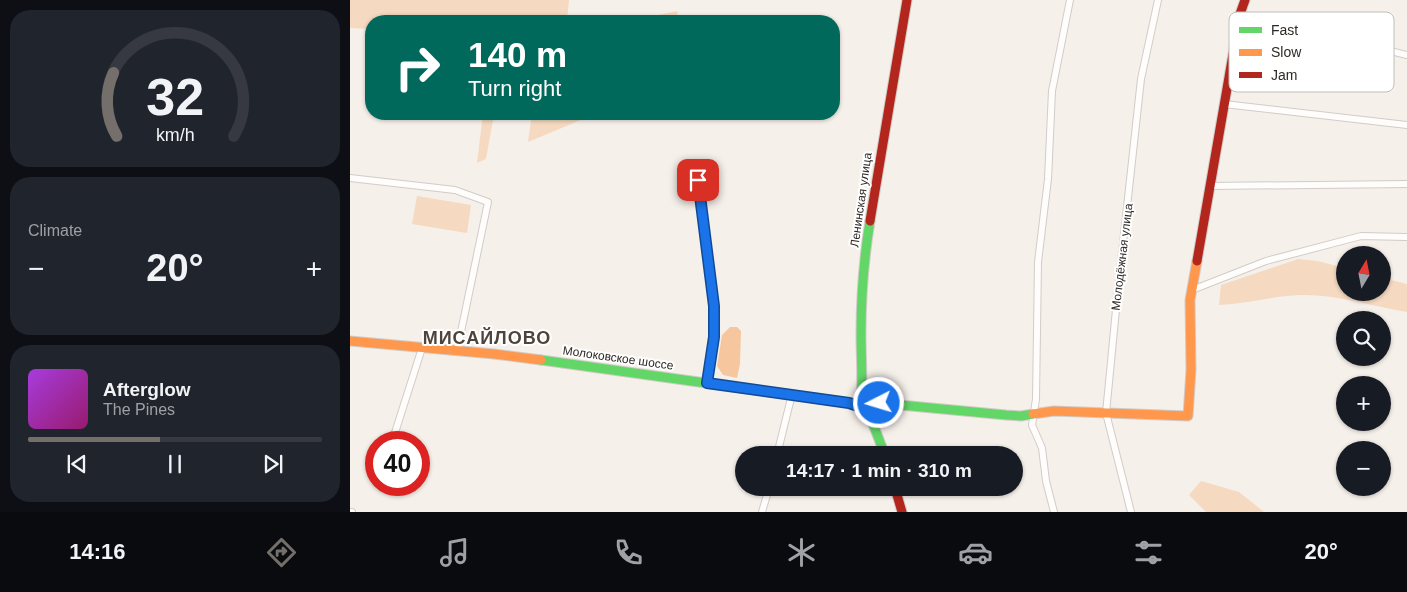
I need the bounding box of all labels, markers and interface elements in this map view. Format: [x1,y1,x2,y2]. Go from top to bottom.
legend [1229,12,1394,92]
text: Fast [1271,22,1298,38]
icon: right [385,35,450,100]
text: 140 m [468,35,567,74]
text: Slow [1271,44,1302,60]
text: Jam [1271,67,1297,83]
text: 32 [146,68,204,126]
text: Turn right [468,76,561,101]
text: km/h [156,125,194,145]
street label: Ленинская улица [847,151,875,248]
pin [677,159,719,201]
icon: arrive [684,166,712,194]
street label: Молодёжная улица [1108,202,1136,311]
text: Climate [28,222,82,239]
north arrow [1336,246,1391,301]
map controls [1336,246,1391,496]
text: 20° [146,247,204,289]
text: − [28,253,44,284]
text: + [306,253,322,284]
button: search [1336,311,1391,366]
district label: МИСАЙЛОВО [423,327,551,348]
street label: Молоковское шоссе [562,343,675,373]
position arrow [852,376,904,428]
button: + [1336,376,1391,431]
text: Afterglow [103,379,191,400]
text: The Pines [103,401,175,418]
speed limit sign: 40 [365,431,430,496]
button: − [1336,441,1391,496]
icon: previous [63,450,91,478]
icon: pause [161,450,189,478]
icon: next [259,450,287,478]
text: 14:17 · 1 min · 310 m [786,460,972,481]
icon: directions [264,535,299,570]
icon: music [437,535,472,570]
icon: phone [611,535,646,570]
icon: climate [784,535,819,570]
icon: car [958,535,993,570]
icon: filters [1131,535,1166,570]
text: 14:16 [69,539,125,564]
text: 20° [1304,539,1338,564]

